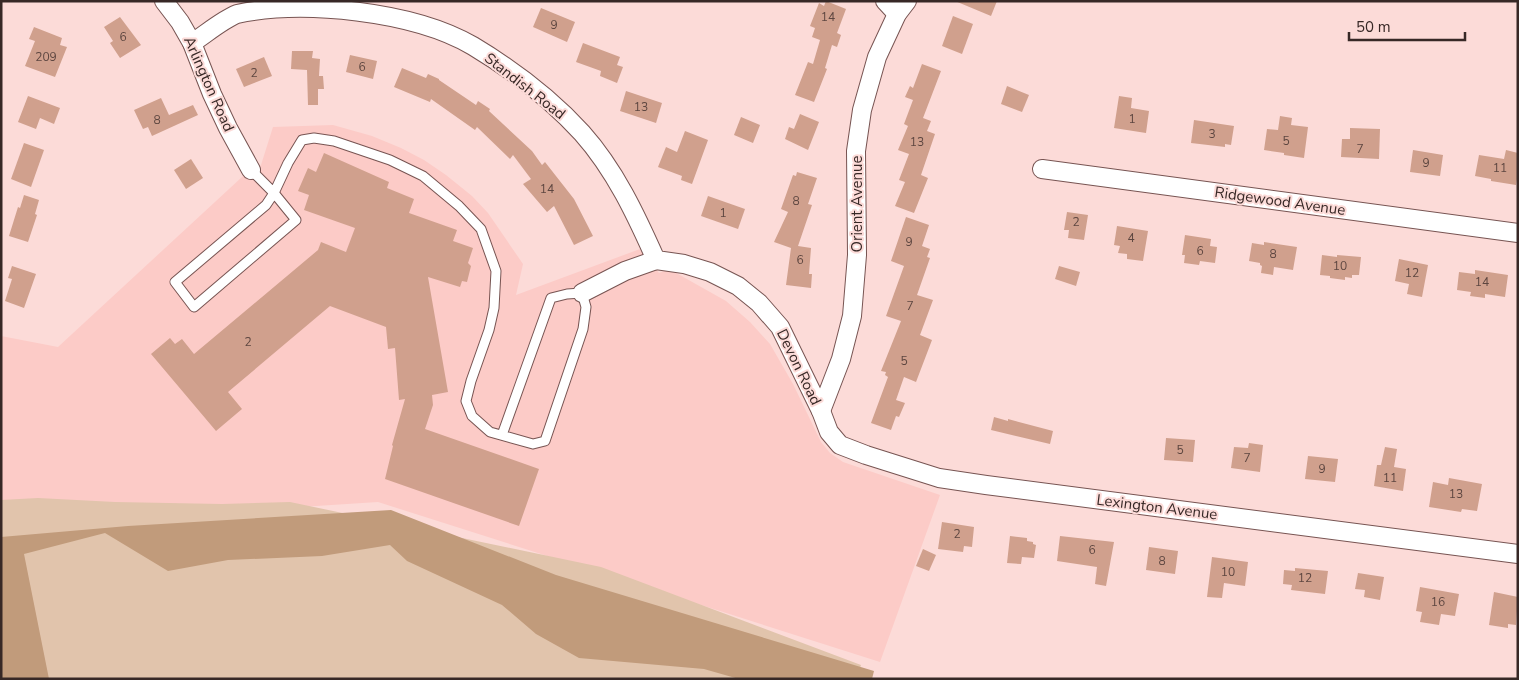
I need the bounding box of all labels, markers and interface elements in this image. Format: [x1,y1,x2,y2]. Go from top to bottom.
house number: 14 [821,9,835,25]
scale bar [1349,10,1465,42]
house number: 9 [550,17,558,33]
text: 50 m [1356,17,1391,37]
house number: 6 [119,29,127,45]
street label: Arlington Road [179,33,239,135]
street label: Standish Road [480,48,570,124]
house number: 209 [35,49,57,65]
house number: 6 [358,59,366,75]
house number: 2 [250,65,258,81]
house number: 13 [634,99,648,115]
house number: 1 [1128,111,1136,127]
house number: 8 [153,112,161,128]
house number: 3 [1208,126,1216,142]
house number: 5 [1282,133,1290,149]
house number: 13 [910,134,924,150]
house number: 7 [1356,141,1364,157]
street label: Orient Avenue [847,155,867,253]
house number: 9 [1422,155,1430,171]
house number: 11 [1493,160,1507,176]
house number: 14 [540,181,554,197]
street label: Ridgewood Avenue [1213,182,1347,220]
house number: 8 [792,193,800,209]
house number: 1 [719,205,727,221]
house number: 2 [1072,214,1080,230]
house number: 4 [1127,230,1135,246]
house number: 9 [905,234,913,250]
house number: 6 [1196,243,1204,259]
house number: 8 [1269,246,1277,262]
house number: 6 [796,252,804,268]
house number: 10 [1333,258,1347,274]
house number: 12 [1405,265,1419,281]
house number: 14 [1475,274,1489,290]
house number: 7 [906,298,914,314]
street label: Devon Road [772,326,826,408]
house number: 2 [244,334,252,350]
house number: 5 [900,353,908,369]
house number: 5 [1176,442,1184,458]
house number: 7 [1243,450,1251,466]
house number: 9 [1318,461,1326,477]
house number: 11 [1383,470,1397,486]
house number: 13 [1449,486,1463,502]
street label: Lexington Avenue [1095,490,1219,524]
house number: 2 [953,526,961,542]
house number: 6 [1088,542,1096,558]
house number: 8 [1158,553,1166,569]
house number: 10 [1221,564,1235,580]
house number: 12 [1298,570,1312,586]
house number: 16 [1431,594,1445,610]

